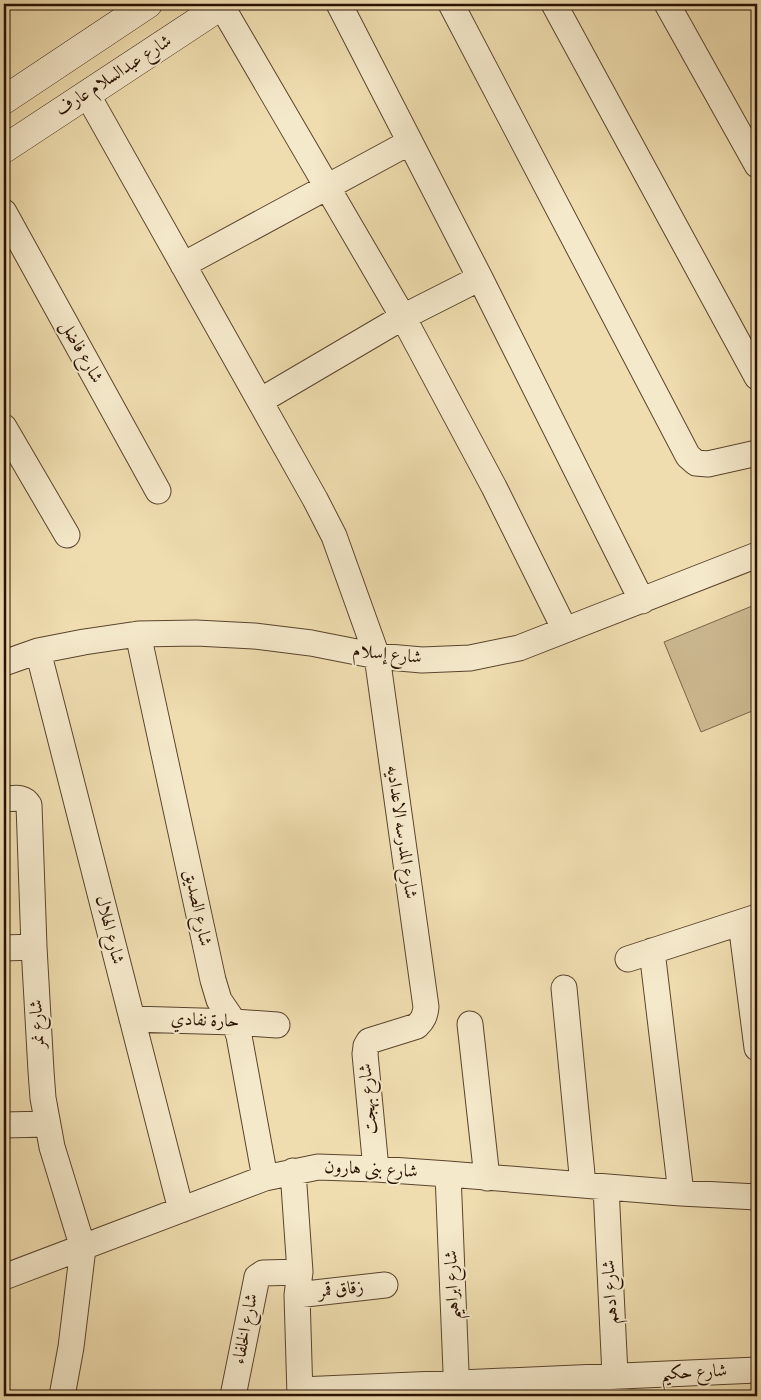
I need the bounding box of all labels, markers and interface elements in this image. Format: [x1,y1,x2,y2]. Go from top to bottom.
street label: شارع عبدالسلام عارف [51,29,178,125]
street label: شارع فاضل [53,316,109,388]
street label: شارع إسلام [351,639,423,673]
street label: شارع المدرسه الاعداديه [378,764,423,901]
street label: شارع الصديق [176,867,217,949]
street label: شارع الهلال [87,893,130,967]
street label: شارع نمر [24,999,53,1051]
street label: حارة نفادي [170,1007,240,1036]
street label: شارع بهجت [353,1062,386,1136]
street label: شارع بنى هارون [324,1155,418,1186]
street label: شارع ابراهيم [439,1250,471,1320]
street label: شارع ادهم [597,1259,628,1325]
street label: زقاق قمر [315,1275,365,1305]
street label: شارع الخلفاء [227,1292,266,1367]
street label: شارع حكيم [660,1359,728,1391]

